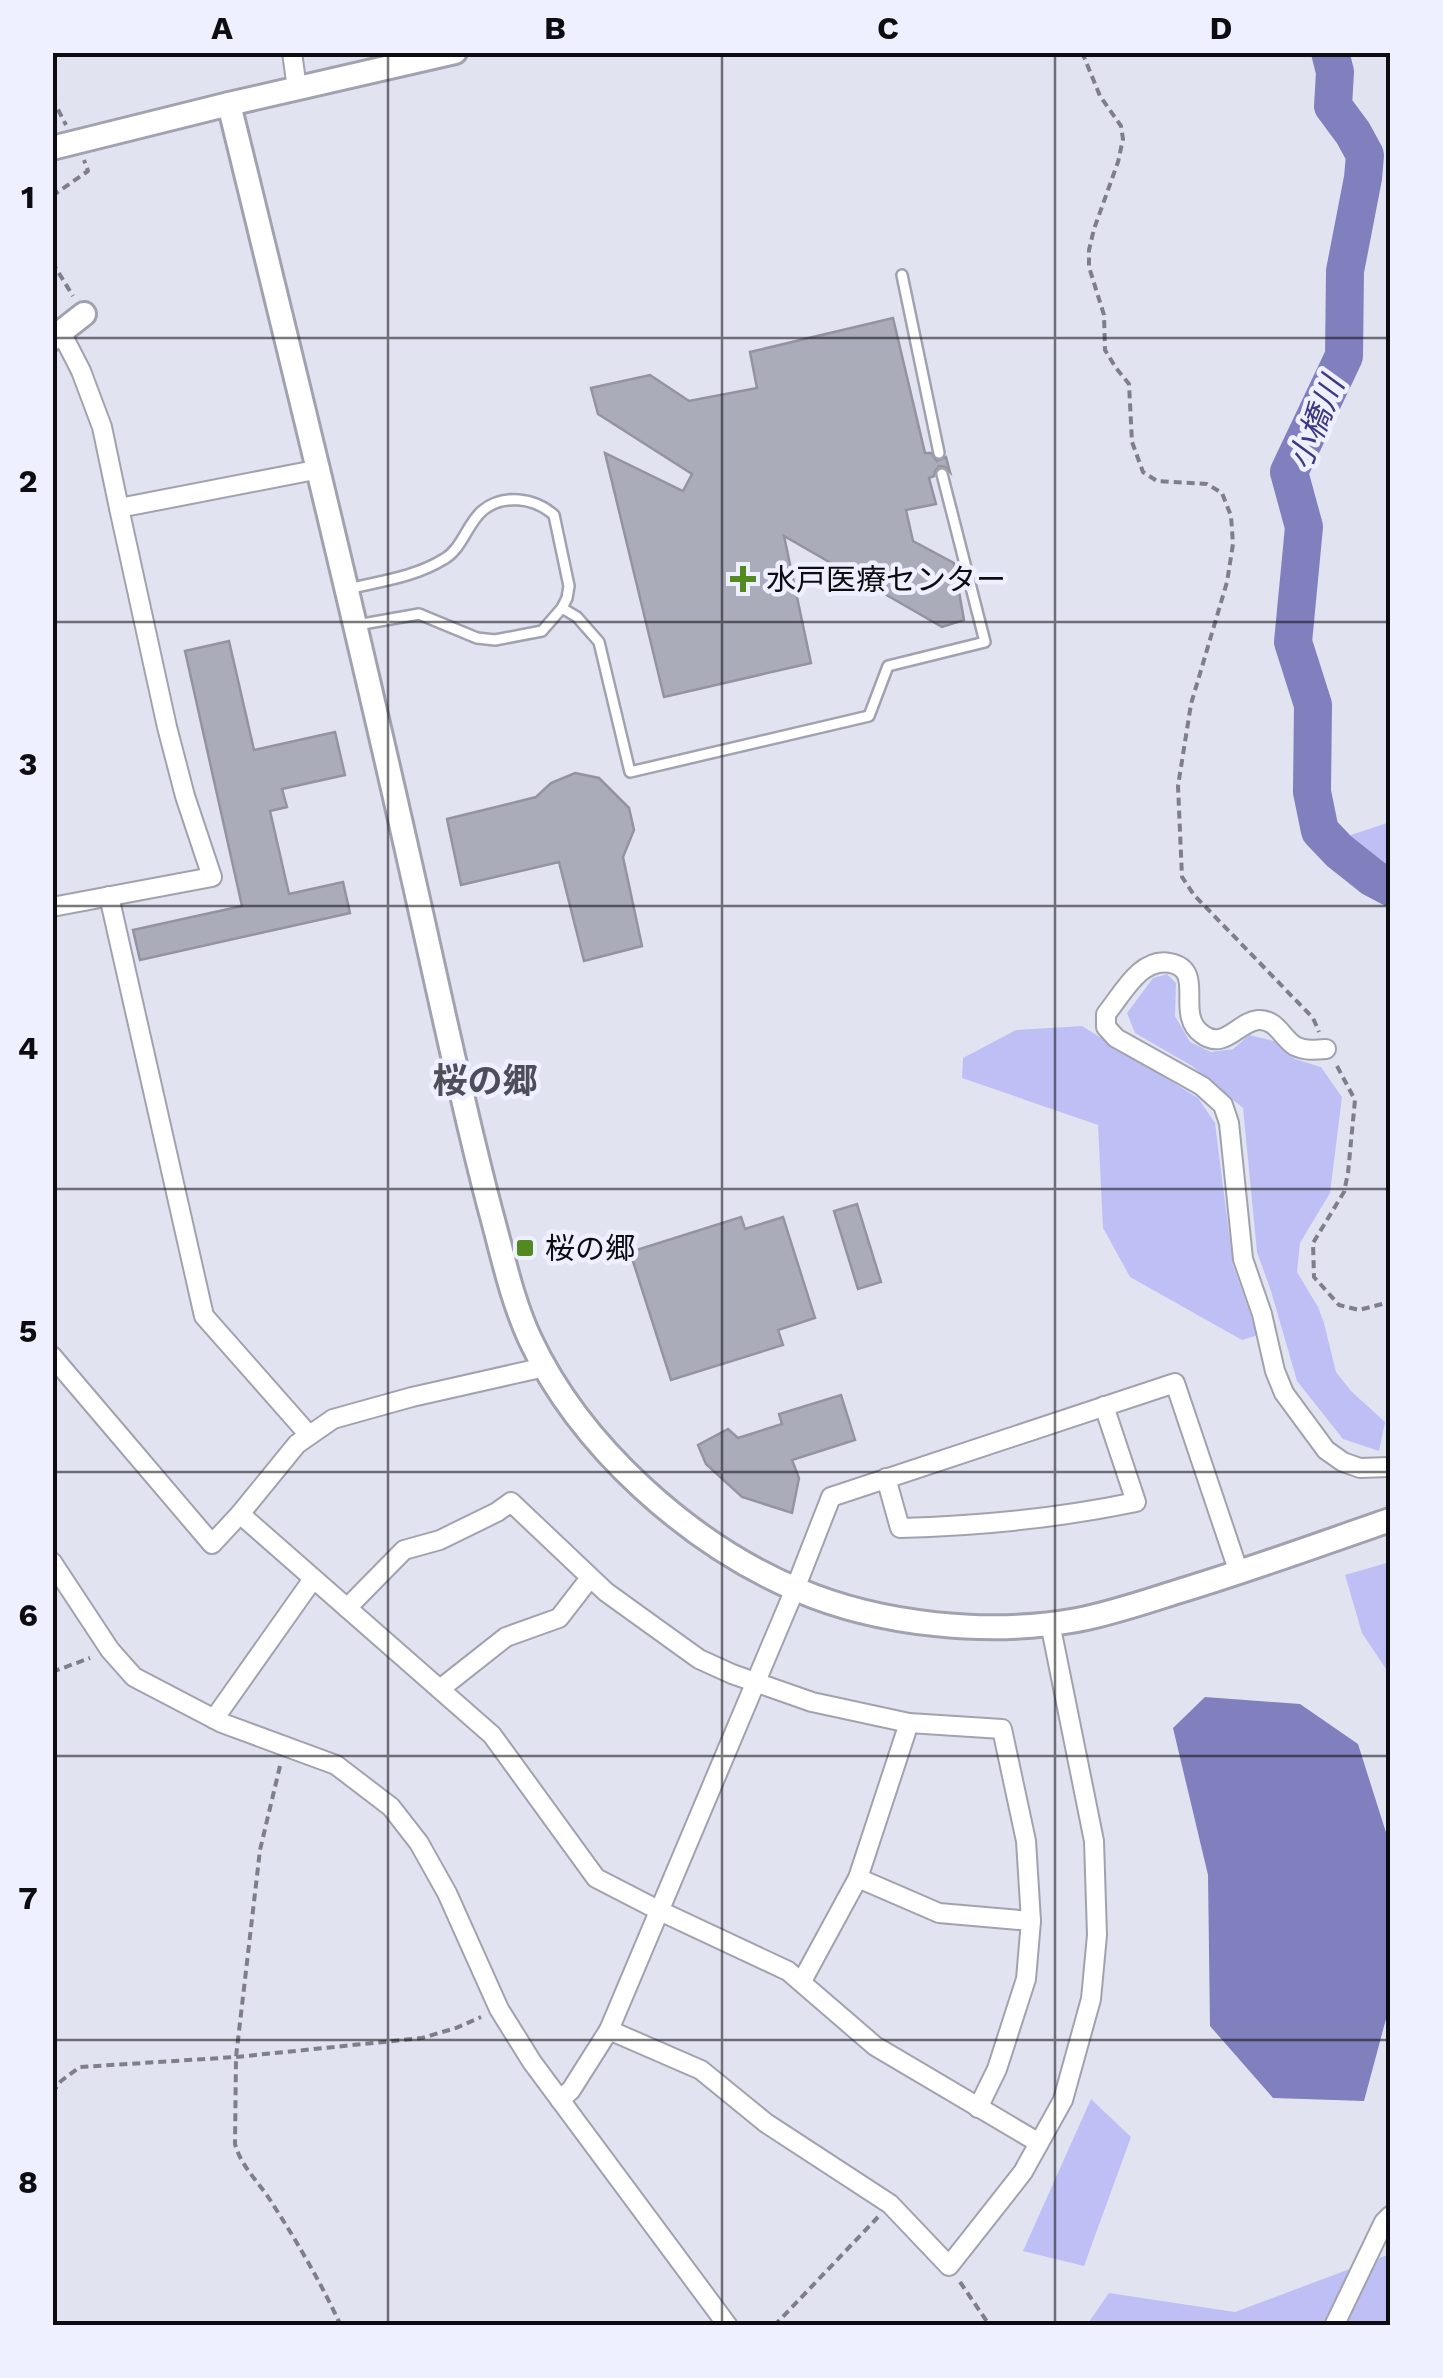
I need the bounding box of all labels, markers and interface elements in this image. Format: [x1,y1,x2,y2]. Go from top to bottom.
text: A [211,9,233,47]
text: B [544,9,566,47]
text: C [877,9,899,47]
text: D [1210,9,1232,47]
text: 1 [21,178,35,216]
water label: 小橋川 [1280,369,1353,475]
text: 2 [18,462,38,500]
place label: 水戸医療センター [766,562,1006,597]
marker: 水戸医療センター [730,566,756,592]
text: 3 [19,745,37,783]
text: 4 [18,1029,38,1067]
district label: 桜の郷 [432,1060,538,1102]
place label: 桜の郷 [545,1231,635,1266]
marker: 桜の郷 [514,1237,536,1259]
text: 5 [19,1312,37,1350]
text: 6 [18,1596,38,1634]
text: 7 [18,1879,38,1917]
text: 8 [18,2163,38,2201]

